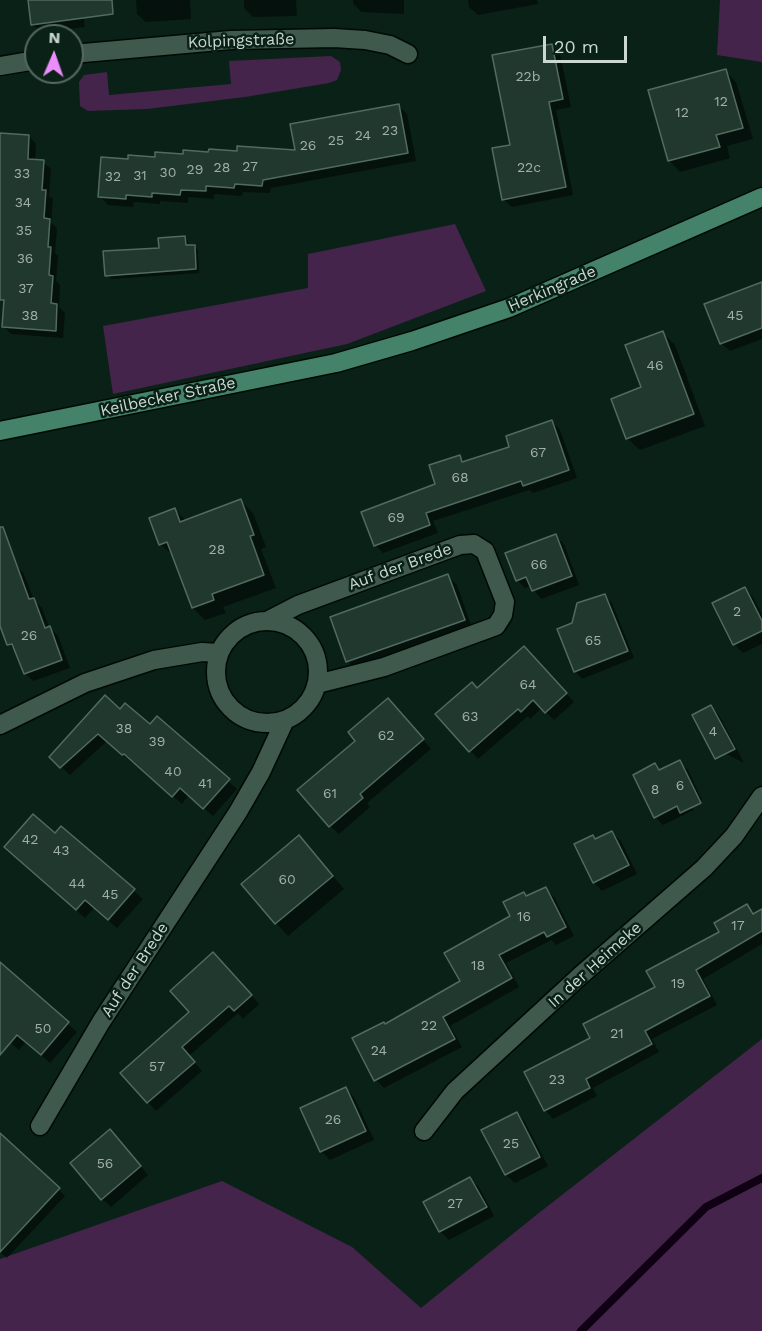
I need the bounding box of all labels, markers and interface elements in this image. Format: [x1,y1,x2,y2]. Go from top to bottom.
north arrow [24,24,84,84]
scale bar [546,24,630,62]
text: N [48,28,61,47]
street label: Kolpingstraße [187,30,295,52]
text: 20 m [554,36,599,57]
house number: 22b [515,69,541,85]
house number: 12 [714,94,728,110]
house number: 12 [675,105,689,121]
house number: 23 [382,123,398,139]
house number: 24 [355,128,371,144]
house number: 25 [328,133,344,149]
house number: 26 [300,138,316,154]
house number: 27 [242,159,258,175]
house number: 28 [214,160,230,176]
house number: 22c [517,160,541,176]
house number: 29 [187,162,203,178]
house number: 30 [160,165,176,181]
house number: 33 [14,166,30,182]
house number: 31 [133,168,147,184]
house number: 32 [105,169,121,185]
house number: 34 [15,195,31,211]
house number: 35 [16,223,32,239]
house number: 36 [17,251,33,267]
street label: Herkingrade [505,262,599,316]
house number: 37 [18,281,34,297]
house number: 38 [22,308,38,324]
house number: 45 [727,308,743,324]
house number: 46 [646,358,664,374]
street label: Keilbecker Straße [99,373,237,421]
house number: 67 [530,445,546,461]
house number: 68 [451,470,469,486]
house number: 69 [387,510,405,526]
street label: Auf der Brede [346,539,454,595]
house number: 28 [209,542,225,558]
house number: 66 [530,557,548,573]
house number: 2 [733,604,741,620]
house number: 26 [21,628,37,644]
house number: 65 [585,633,601,649]
house number: 64 [519,677,537,693]
house number: 63 [462,709,478,725]
house number: 38 [116,721,132,737]
house number: 4 [709,724,717,740]
house number: 62 [378,728,394,744]
house number: 39 [149,734,165,750]
house number: 40 [164,764,182,780]
house number: 41 [198,776,212,792]
house number: 6 [676,778,684,794]
house number: 8 [651,782,659,798]
house number: 61 [323,786,337,802]
house number: 42 [22,832,38,848]
house number: 43 [53,843,69,859]
house number: 60 [278,872,296,888]
house number: 44 [68,876,86,892]
house number: 45 [102,887,118,903]
house number: 16 [517,909,531,925]
street label: In der Heimeke [544,918,646,1012]
house number: 17 [731,918,745,934]
street label: Auf der Brede [97,919,173,1021]
house number: 18 [471,958,485,974]
house number: 19 [671,976,685,992]
house number: 22 [421,1018,437,1034]
house number: 50 [35,1021,51,1037]
house number: 21 [610,1026,624,1042]
house number: 24 [371,1043,387,1059]
house number: 57 [149,1059,165,1075]
house number: 23 [549,1072,565,1088]
house number: 26 [325,1112,341,1128]
house number: 25 [503,1136,519,1152]
house number: 56 [97,1156,113,1172]
house number: 27 [447,1196,463,1212]

